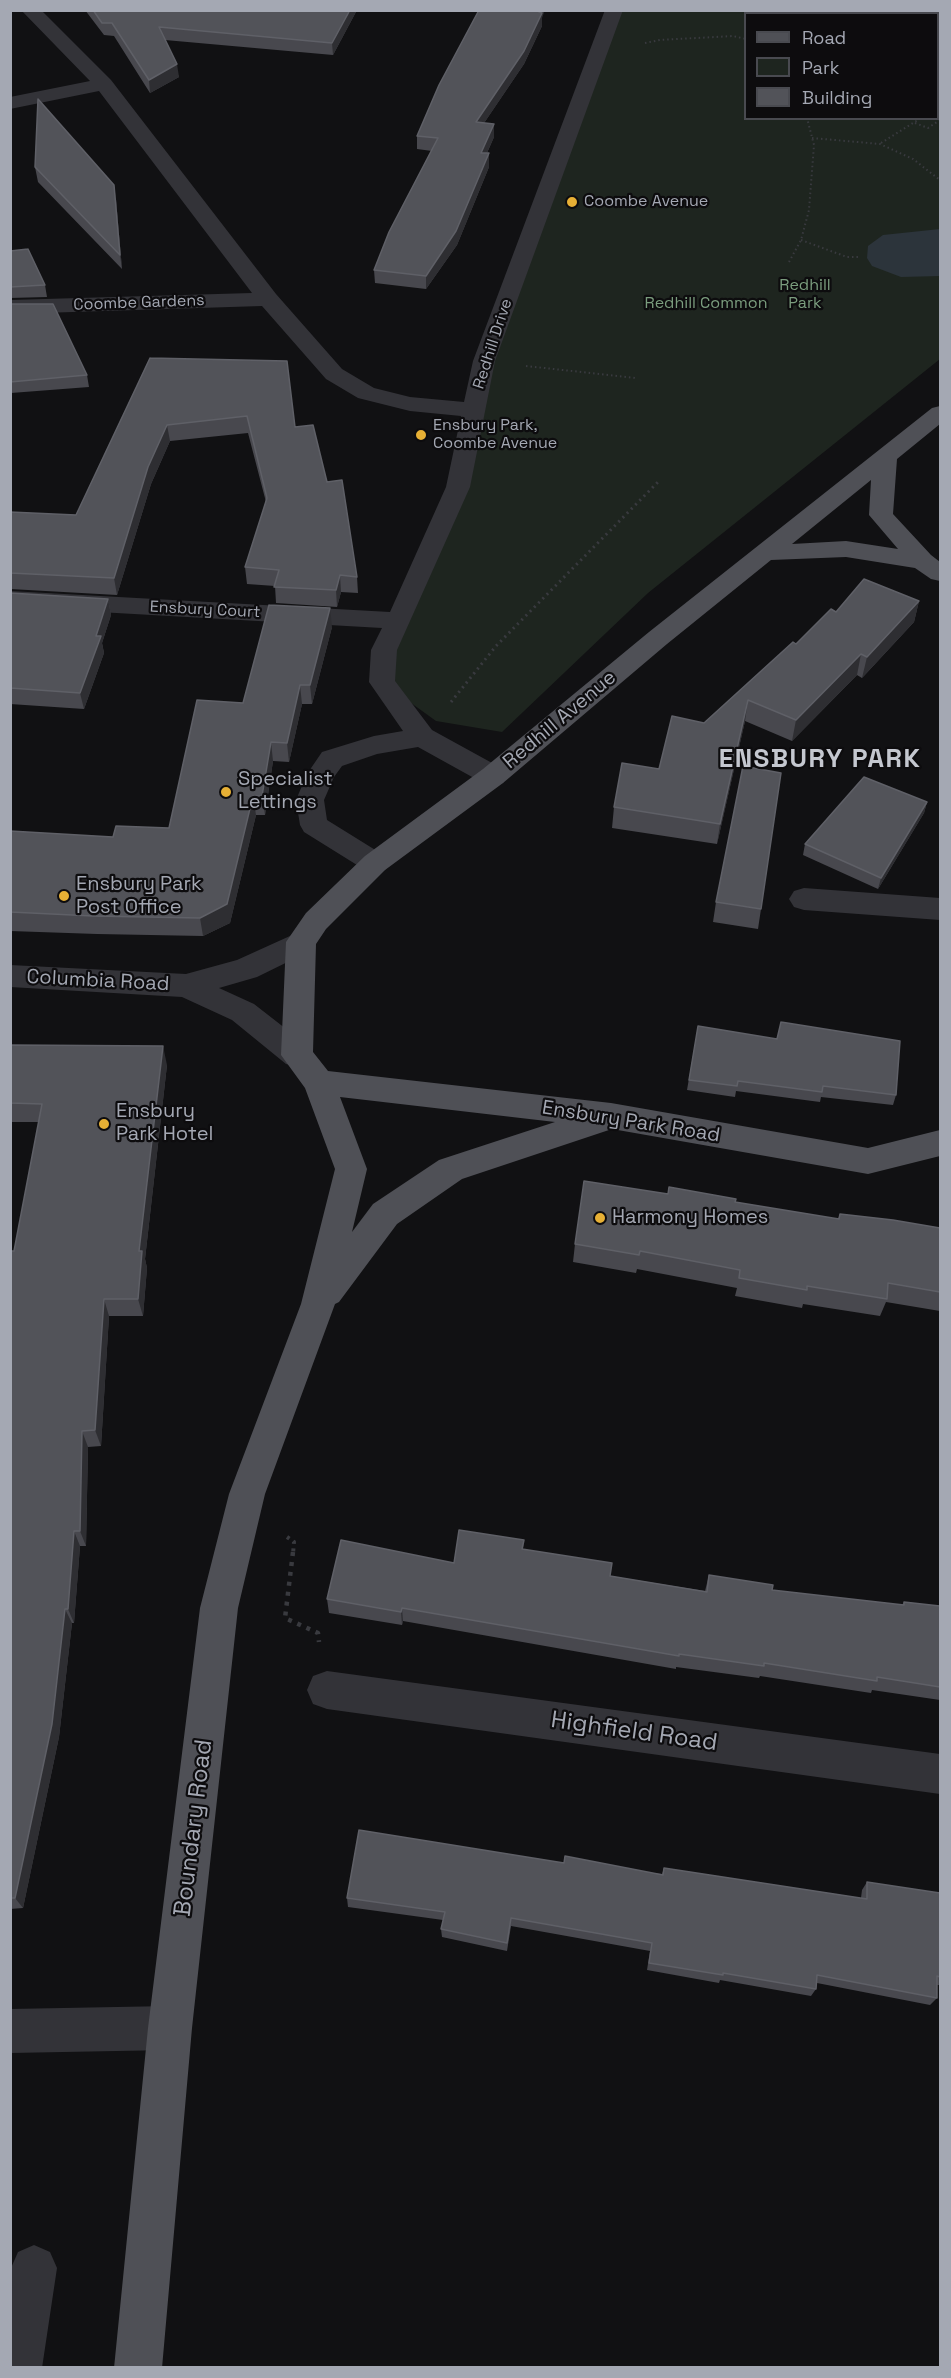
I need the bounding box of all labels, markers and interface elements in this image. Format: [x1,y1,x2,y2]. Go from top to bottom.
legend [744,12,939,120]
text: Road [802,26,846,49]
text: Park [802,56,839,79]
text: Building [802,86,872,109]
place label: Coombe Avenue [584,192,708,212]
marker: Coombe Avenue [565,195,579,209]
park label: Redhill Park [779,276,831,314]
street label: Coombe Gardens [73,291,205,315]
park label: Redhill Common [645,294,767,314]
street label: Redhill Drive [469,296,517,392]
place label: Ensbury Park, Coombe Avenue [433,416,557,454]
marker: Ensbury Park, Coombe Avenue [414,428,428,442]
street label: Ensbury Court [149,598,261,622]
street label: Redhill Avenue [499,666,621,774]
district label: ENSBURY PARK [719,744,921,776]
place label: Specialist Lettings [238,768,333,815]
marker: Specialist Lettings [219,785,233,799]
place label: Ensbury Park Post Office [76,873,202,920]
marker: Ensbury Park Post Office [57,889,71,903]
street label: Columbia Road [26,965,170,997]
street label: Ensbury Park Road [540,1096,722,1148]
place label: Ensbury Park Hotel [116,1100,213,1147]
marker: Ensbury Park Hotel [97,1117,111,1131]
place label: Harmony Homes [612,1206,768,1230]
marker: Harmony Homes [593,1211,607,1225]
street label: Highfield Road [549,1706,719,1758]
street label: Boundary Road [169,1738,219,1918]

